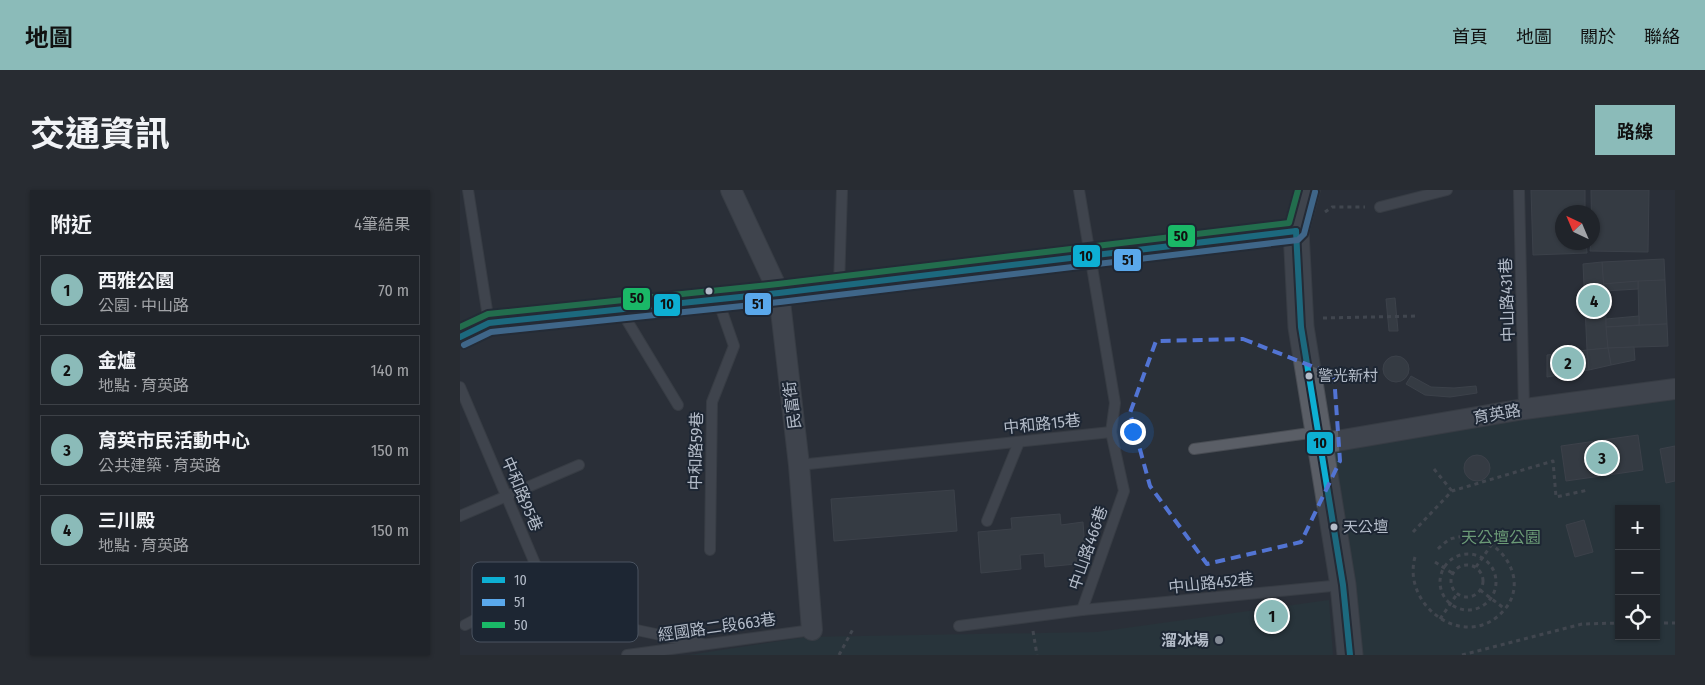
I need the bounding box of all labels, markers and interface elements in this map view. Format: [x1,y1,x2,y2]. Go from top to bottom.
text: 地圖 [25,24,73,52]
text: 首頁 [1452,26,1488,48]
text: 地圖 [1516,26,1552,48]
text: 關於 [1580,26,1616,48]
text: 聯絡 [1644,26,1680,48]
button: 路線 [1595,105,1675,155]
text: 交通資訊 [30,113,170,155]
north arrow [1555,205,1600,250]
text: 附近 [50,212,92,238]
text: 4筆結果 [354,215,410,234]
line badge: 50 [1167,224,1196,248]
text: 50 [1174,228,1189,245]
line badge: 10 [1072,244,1101,268]
text: 10 [1079,248,1093,265]
line badge: 51 [1113,248,1142,272]
text: 51 [1122,252,1134,269]
street label: 中山路431巷 [1496,257,1518,343]
text: 西雅公園 [98,269,174,292]
text: 1 [64,281,70,300]
text: 70 m [378,281,409,300]
pin: 4 [1578,282,1610,320]
unlabelled marker [704,286,714,296]
line badge: 50 [622,287,651,311]
text: 50 [630,290,645,307]
line badge: 51 [744,292,772,316]
line badge: 10 [653,293,681,317]
text: 公園 · 中山路 [98,296,189,315]
text: 10 [660,296,674,313]
text: 51 [752,296,764,313]
pin: 2 [1552,344,1584,382]
text: 金爐 [98,349,136,372]
text: 2 [63,361,71,380]
text: 140 m [371,361,409,380]
place label: 警光新村 [1318,367,1378,385]
marker: 警光新村 [1304,371,1314,381]
text: 地點 · 育英路 [98,376,189,395]
street label: 民富街 [780,380,804,430]
street label: 育英路 [1472,400,1522,428]
street label: 中和路15巷 [1002,410,1082,438]
street label: 中和路59巷 [686,411,706,491]
your location [1120,419,1146,445]
text: 育英市民活動中心 [98,429,250,452]
line badge: 10 [1306,431,1334,455]
text: 10 [1313,435,1327,452]
pin: 3 [1586,439,1618,477]
text: 3 [63,441,71,460]
text: 150 m [371,441,409,460]
street label: 中和路95巷 [498,454,546,534]
text: 公共建築 · 育英路 [98,456,221,475]
street label: 中山路466巷 [1065,503,1111,593]
map controls [1615,505,1660,640]
button: + [1615,505,1660,550]
text: 三川殿 [98,509,155,532]
place label: 天公壇 [1343,518,1388,536]
text: 4 [63,521,71,540]
text: 150 m [371,521,409,540]
marker: 天公壇 [1329,522,1339,532]
park label: 天公壇公園 [1461,528,1541,547]
text: 地點 · 育英路 [98,536,189,555]
button: − [1615,550,1660,595]
legend [472,562,638,642]
street label: 中山路452巷 [1167,569,1255,597]
text: 10 [514,572,527,589]
text: 51 [514,594,525,611]
button: locate [1615,595,1660,640]
pin: 1 [1256,597,1288,635]
street label: 經國路二段663巷 [657,609,777,645]
text: 50 [514,617,528,634]
place label: 溜冰場 [1161,631,1209,650]
marker: 溜冰場 [1213,634,1225,646]

